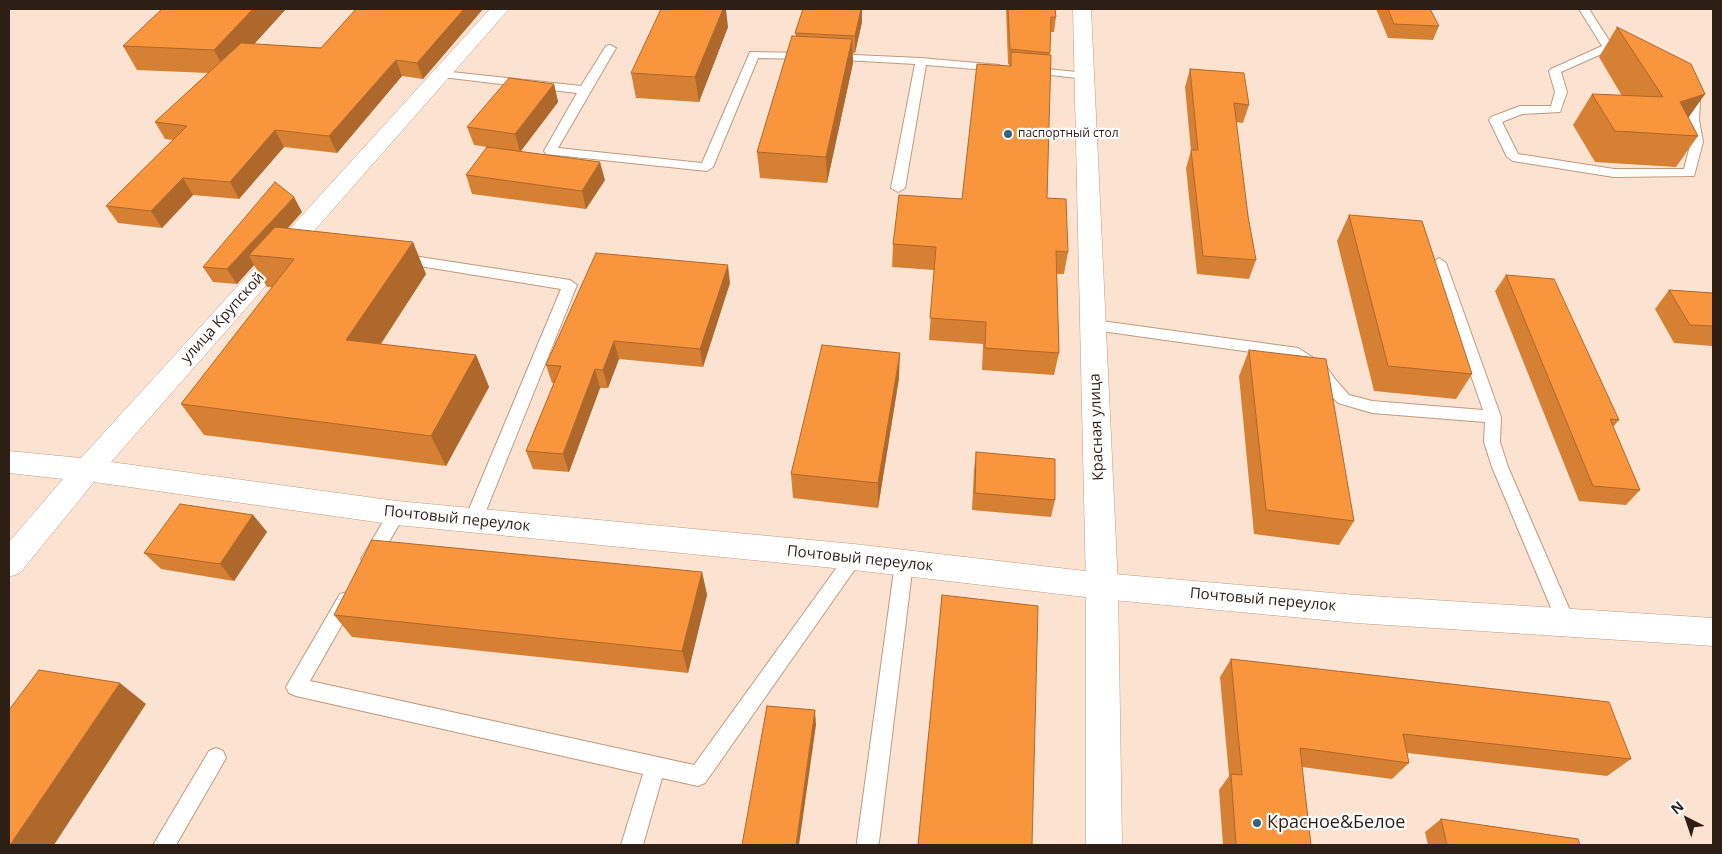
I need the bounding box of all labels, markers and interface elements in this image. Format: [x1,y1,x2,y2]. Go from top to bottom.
place label: паспортный стол [1018,127,1119,141]
marker: паспортный стол [1002,128,1014,140]
street label: улица Крупской [178,269,268,367]
street label: Красная улица [1086,373,1108,481]
street label: Почтовый переулок [383,502,531,536]
street label: Почтовый переулок [786,542,934,576]
street label: Почтовый переулок [1189,585,1337,615]
north arrow [1662,794,1712,844]
text: N [1666,796,1687,818]
place label: Красное&Белое [1267,812,1405,834]
marker: Красное&Белое [1251,817,1263,829]

